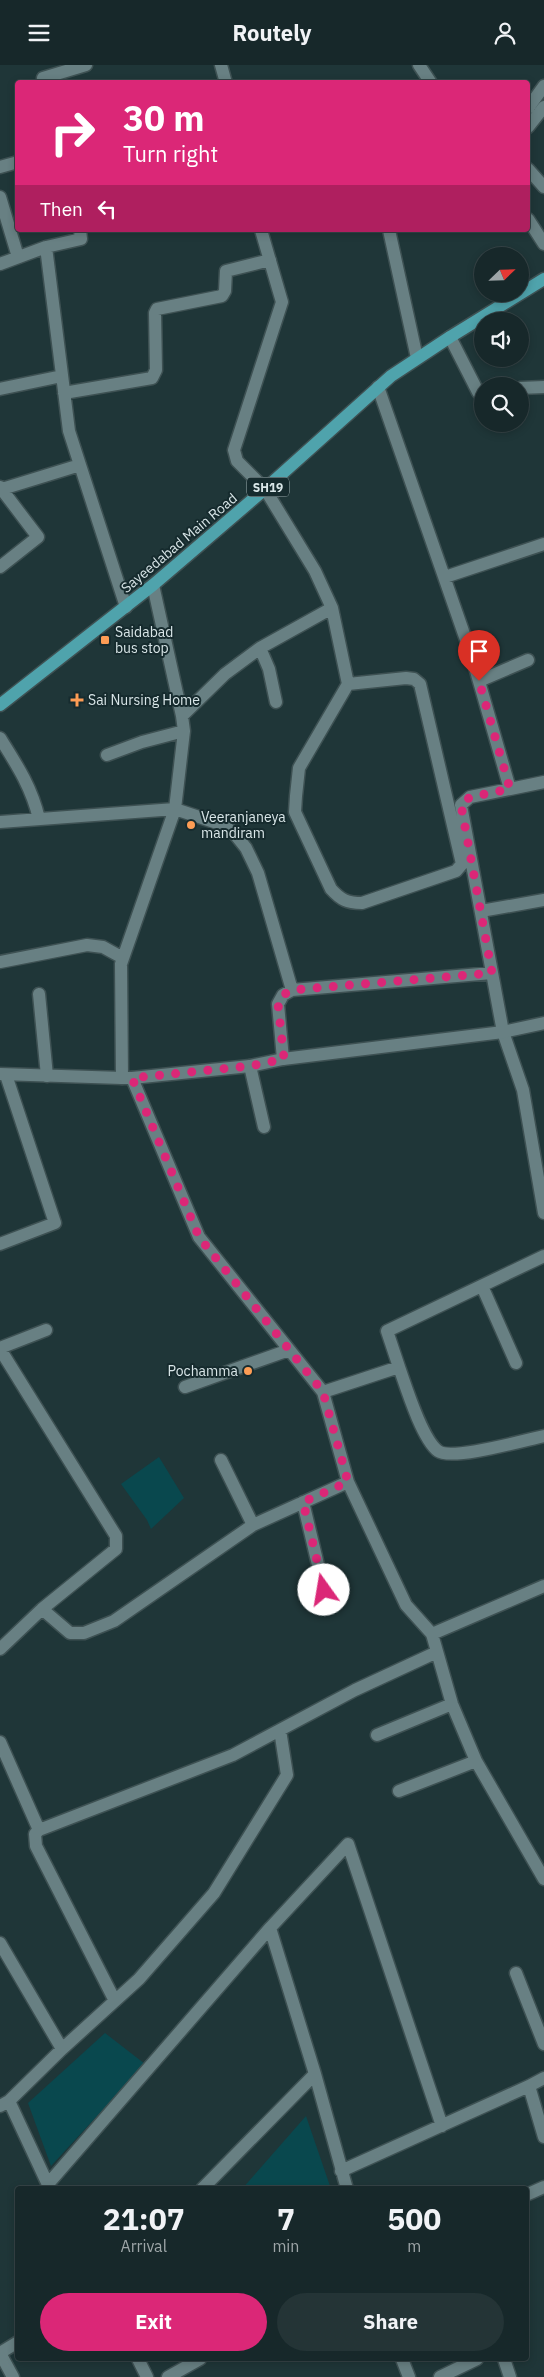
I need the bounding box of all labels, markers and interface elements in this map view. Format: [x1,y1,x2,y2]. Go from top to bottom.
text: Routely [232,18,312,47]
icon: menu [25,19,53,47]
icon: person [491,19,519,47]
text: 30 m [123,95,205,141]
icon: right [40,100,105,165]
text: Turn right [123,139,218,168]
icon: left [93,195,121,223]
text: Then [40,197,83,221]
north arrow [474,247,529,303]
map controls [474,247,529,432]
button: sound [474,312,529,367]
button: search [474,377,529,432]
road number: SH19 [247,477,289,497]
street label: Sayeedabad Main Road [117,489,241,597]
place label: Saidabad bus stop [115,623,173,657]
pin [458,630,500,681]
marker: Saidabad bus stop [99,634,111,646]
icon: arrive [465,637,493,665]
place label: Sai Nursing Home [88,691,200,709]
marker: Sai Nursing Home [70,693,84,707]
place label: Veeranjaneya mandiram [201,808,286,842]
marker: Veeranjaneya mandiram [185,819,197,831]
place label: Pochamma [168,1362,239,1380]
marker: Pochamma [242,1365,254,1377]
position arrow [297,1563,349,1615]
text: 21:07 [103,2199,185,2238]
text: 7 [277,2199,295,2238]
text: 500 [387,2199,441,2238]
text: Arrival [120,2236,167,2256]
text: min [272,2236,299,2256]
text: m [407,2236,421,2256]
button: Exit [40,2293,267,2351]
button: Share [277,2293,504,2351]

